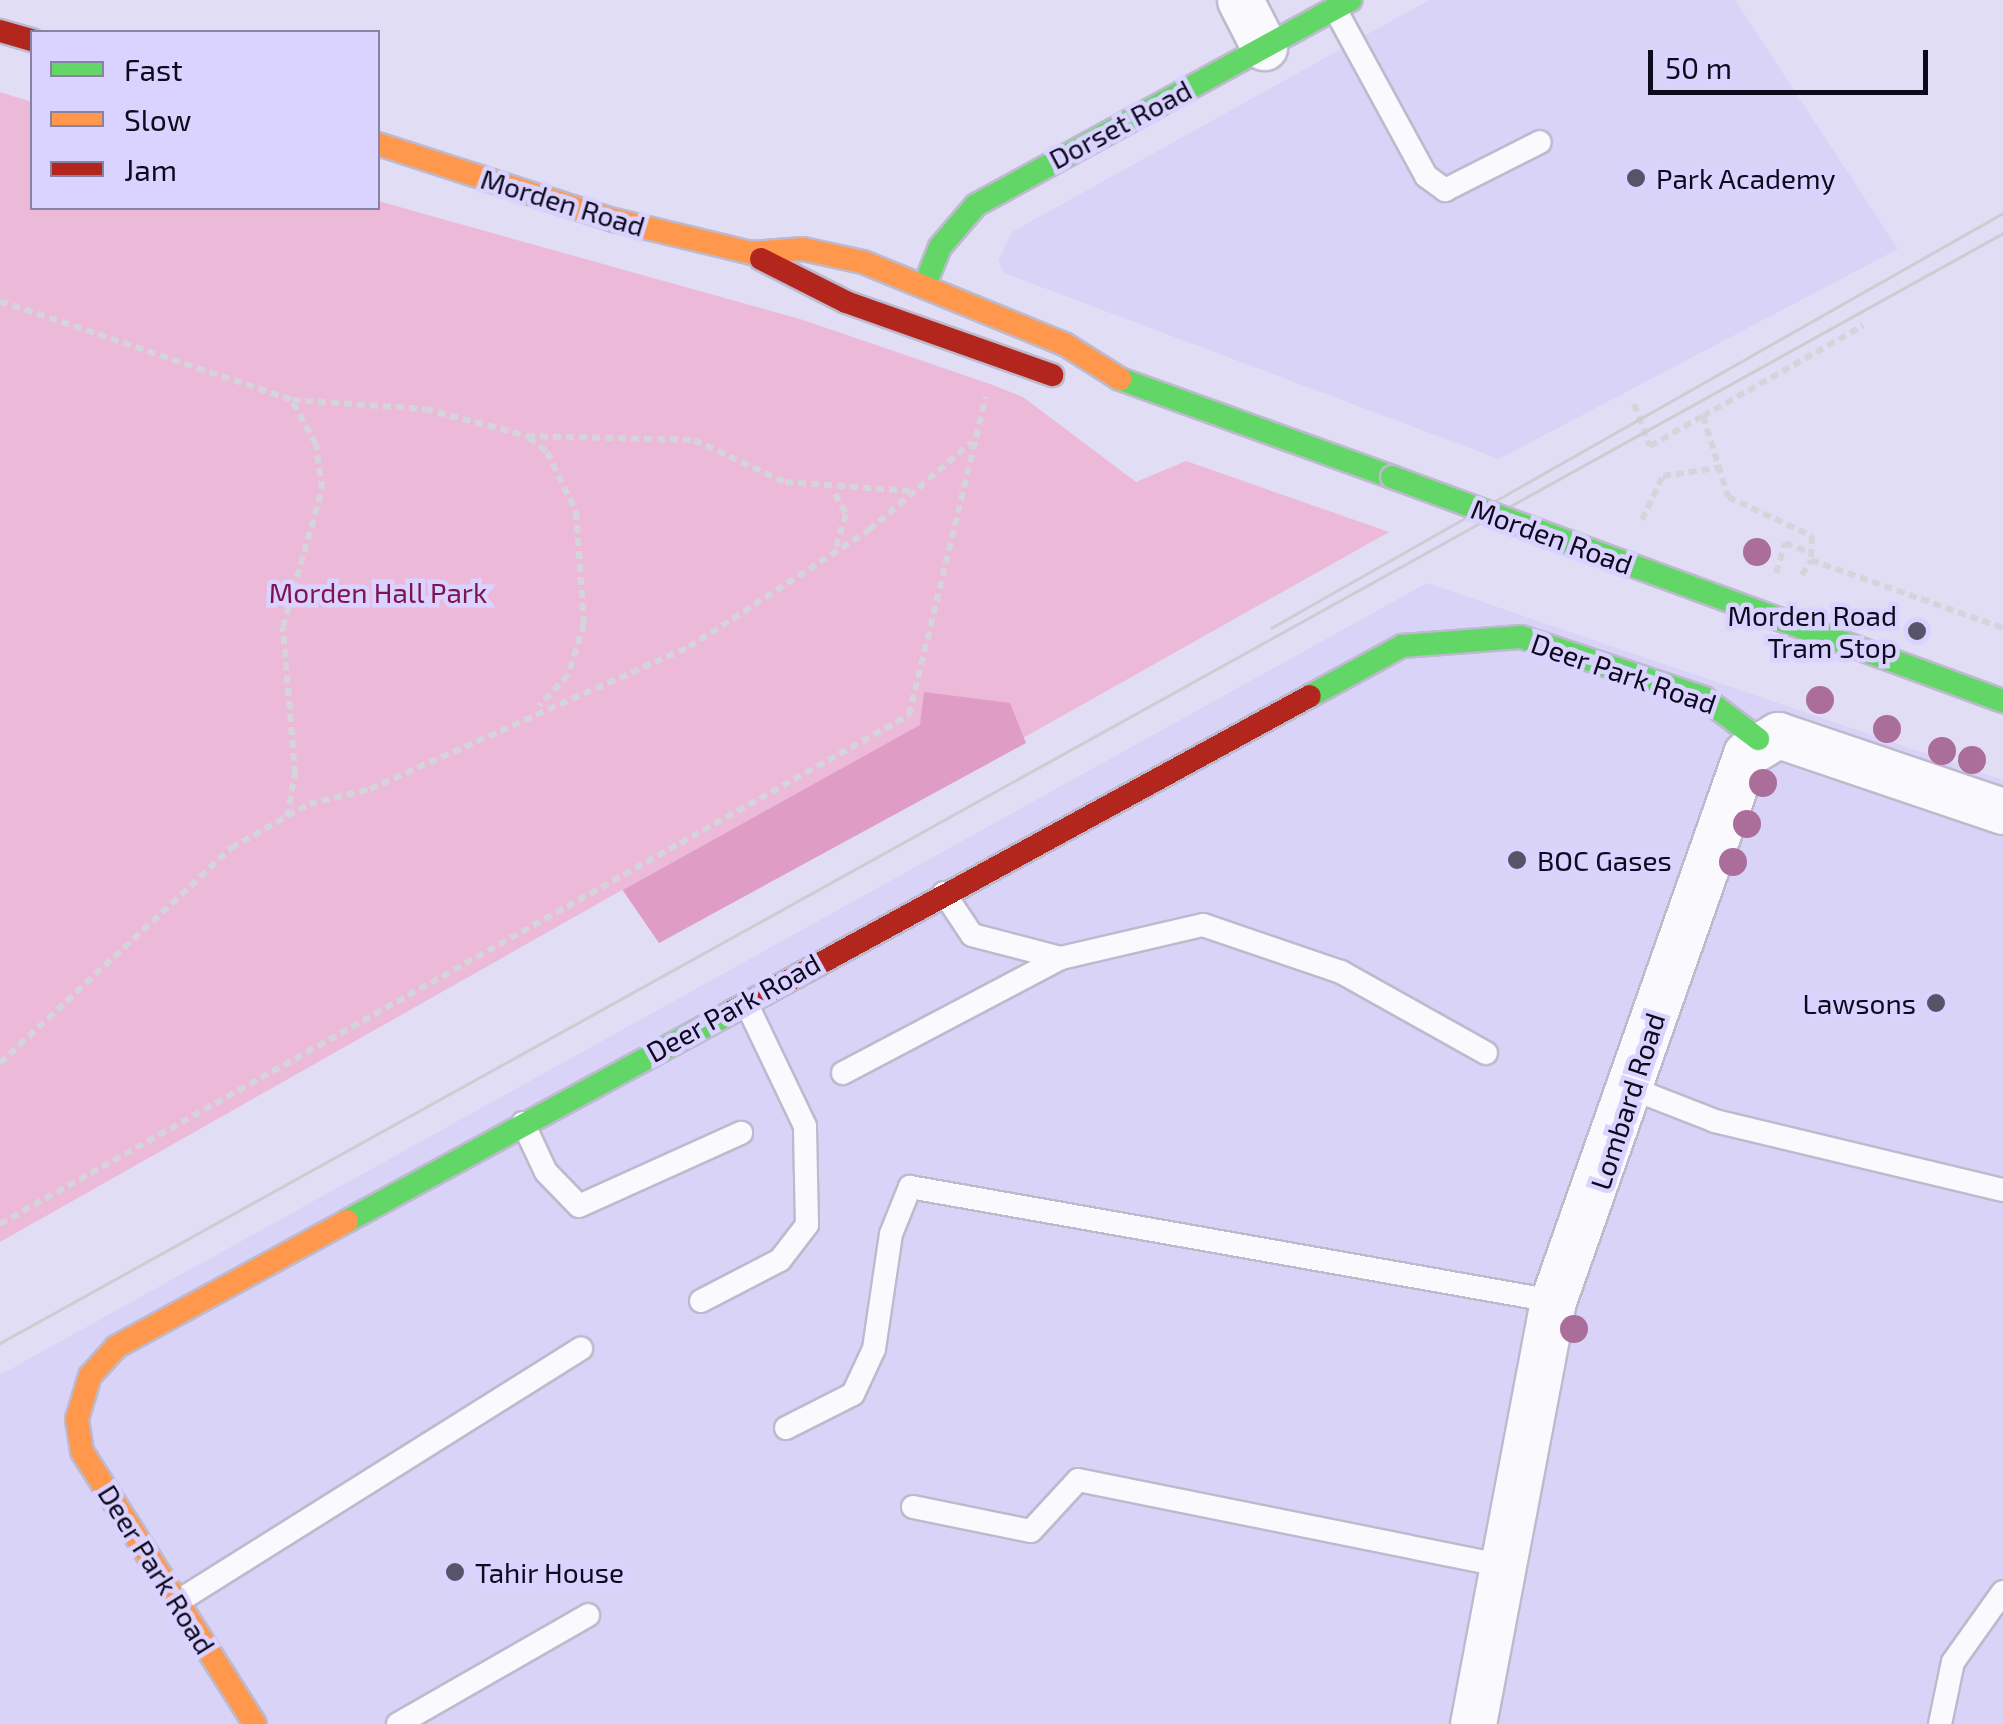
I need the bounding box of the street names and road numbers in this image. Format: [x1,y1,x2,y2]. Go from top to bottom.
street label: Dorset Road [1043,72,1197,176]
street label: Morden Road [477,161,649,243]
street label: Morden Road [1467,491,1637,581]
street label: Deer Park Road [1527,626,1721,720]
street label: Deer Park Road [640,945,826,1069]
street label: Lombard Road [1583,1008,1671,1194]
street label: Deer Park Road [91,1478,223,1660]

